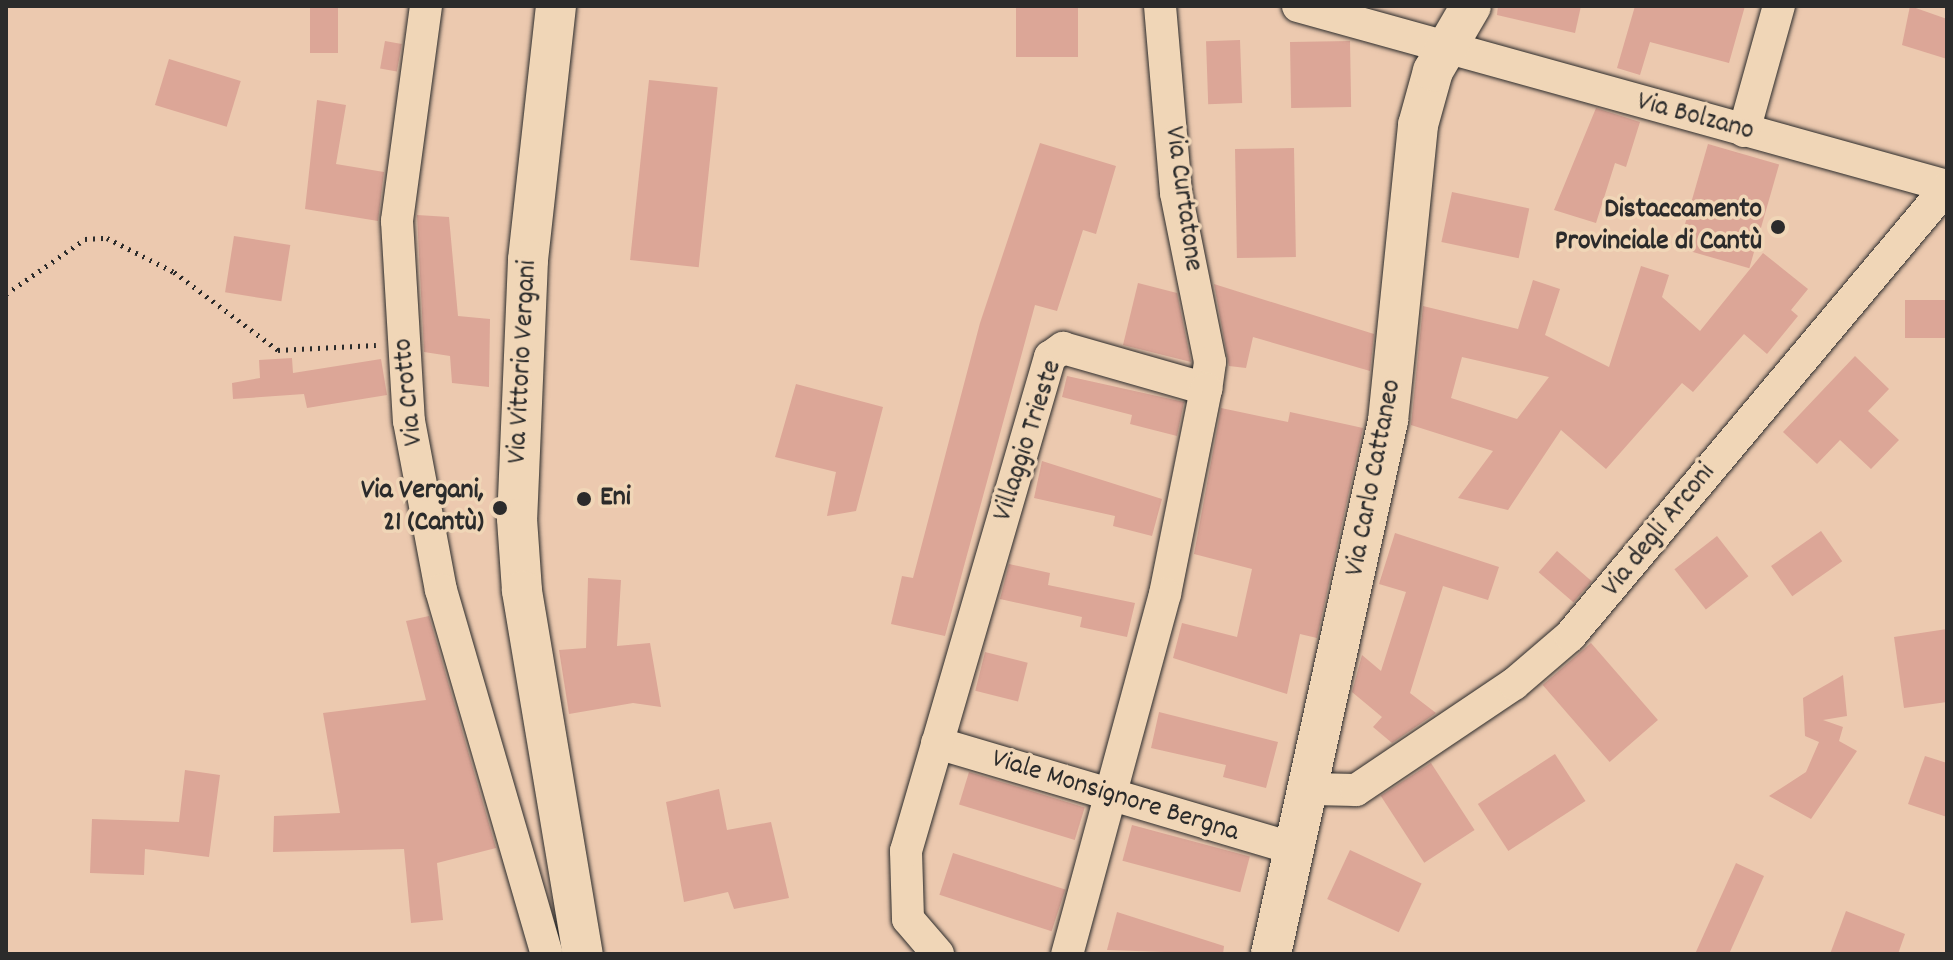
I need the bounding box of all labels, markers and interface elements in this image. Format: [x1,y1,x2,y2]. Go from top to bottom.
street label: Via Bolzano [1633,86,1757,150]
street label: Via Curtatone [1155,124,1209,274]
place label: Distaccamento Provinciale di Cantù [1555,194,1762,260]
marker: Distaccamento Provinciale di Cantù [1769,218,1787,236]
street label: Via Vittorio Vergani [502,259,546,465]
street label: Via Crotto [388,337,432,447]
street label: Villaggio Trieste [987,356,1071,526]
street label: Via Carlo Cattaneo [1339,377,1411,579]
street label: Via degli Arconi [1596,458,1724,604]
place label: Via Vergani, 21 (Cantù) [361,475,484,541]
place label: Eni [600,482,631,516]
marker: Eni [575,490,593,508]
marker: Via Vergani, 21 (Cantù) [491,499,509,517]
street label: Viale Monsignore Bergna [987,743,1243,851]

